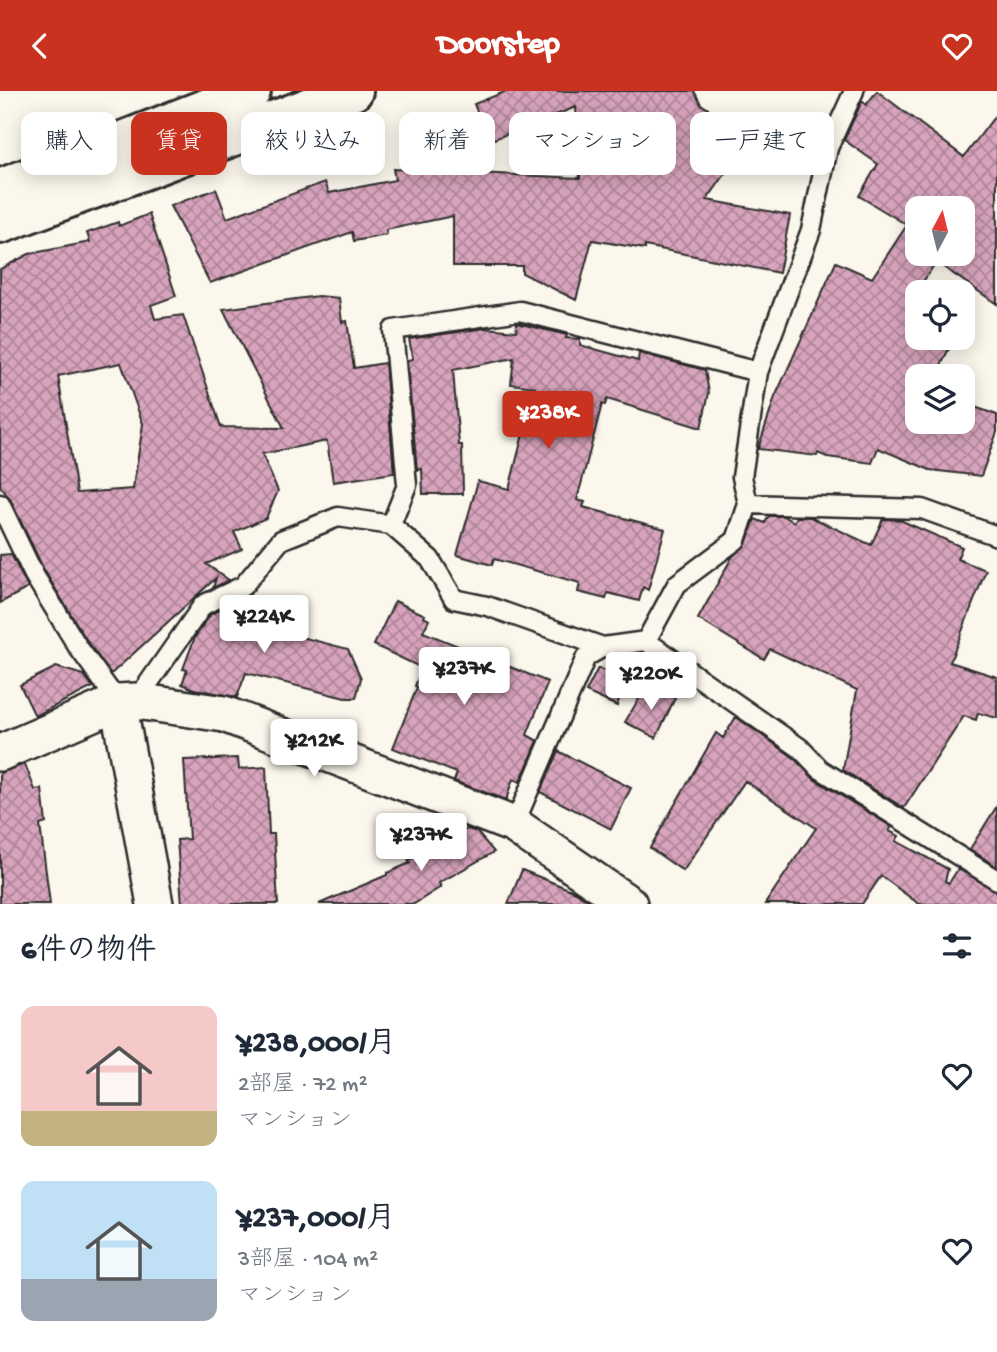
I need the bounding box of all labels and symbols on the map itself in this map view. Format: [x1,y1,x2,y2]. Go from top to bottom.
north arrow [905,196,975,266]
pin: ¥238K [499,391,597,451]
pin: ¥224K [215,595,313,655]
pin: ¥237K [415,647,513,707]
pin: ¥220K [602,653,700,712]
pin: ¥212K [265,719,363,779]
pin: ¥237K [372,813,470,873]

